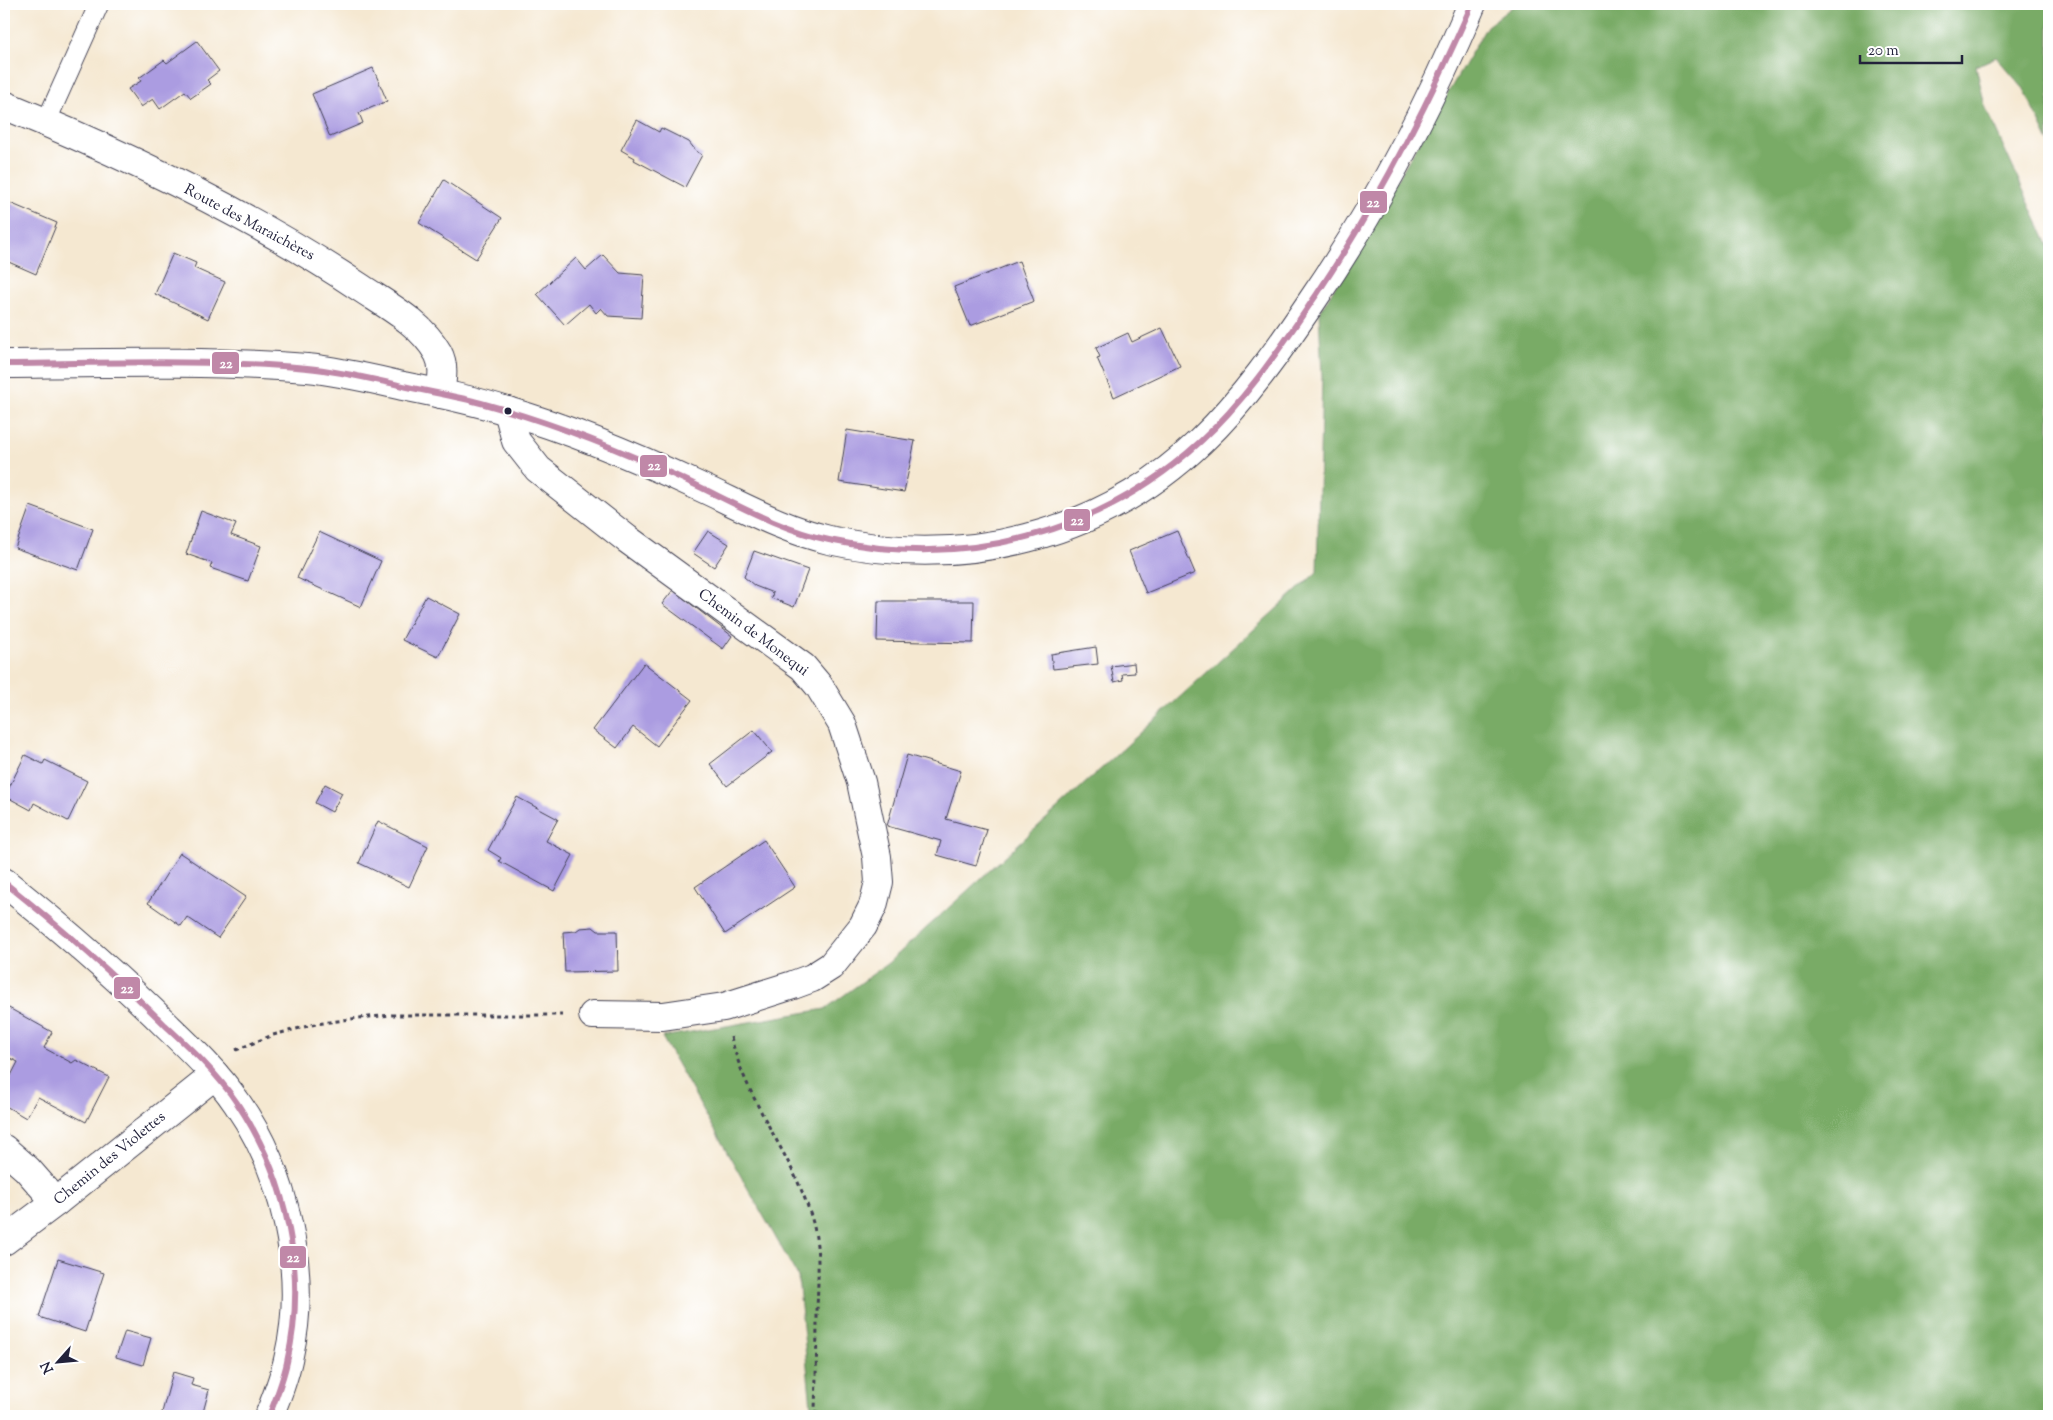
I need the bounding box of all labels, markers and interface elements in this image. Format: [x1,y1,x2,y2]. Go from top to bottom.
scale bar [1860,32,1963,64]
text: 20 m [1868,41,1899,62]
street label: Route des Maraichères [180,180,318,266]
line badge: 22 [1359,190,1388,214]
text: 22 [1366,194,1380,214]
line badge: 22 [211,351,240,375]
text: 22 [219,355,233,375]
unlabelled marker [503,406,513,416]
line badge: 22 [639,454,668,478]
text: 22 [647,457,661,477]
line badge: 22 [1063,508,1091,532]
text: 22 [1070,512,1084,532]
street label: Chemin de Monequi [693,584,813,682]
line badge: 22 [113,976,141,1000]
text: 22 [120,980,134,1000]
street label: Chemin des Violettes [50,1107,171,1211]
line badge: 22 [279,1245,307,1269]
text: 22 [286,1249,300,1269]
north arrow [32,1338,82,1388]
text: N [37,1357,60,1377]

